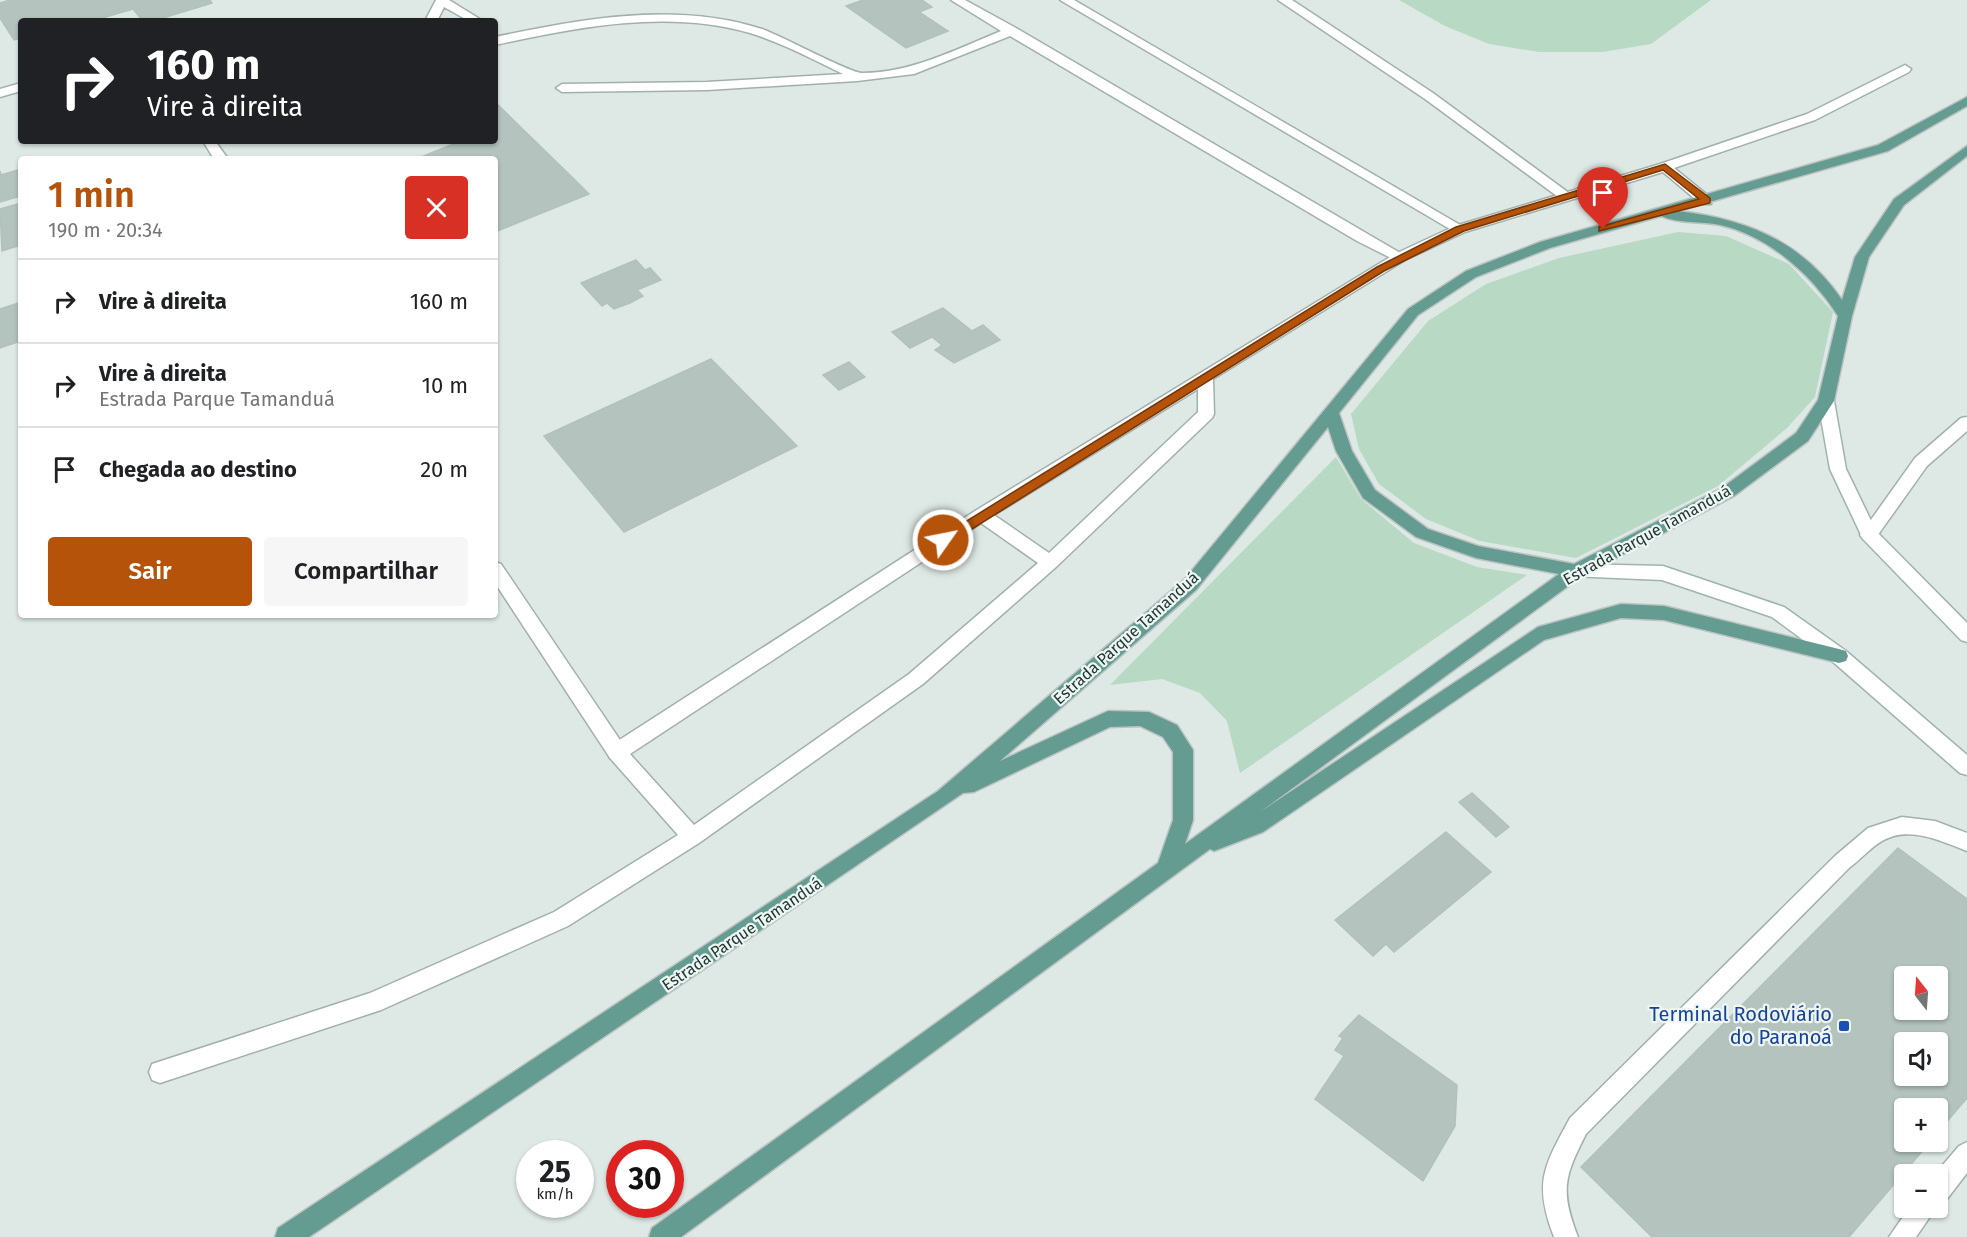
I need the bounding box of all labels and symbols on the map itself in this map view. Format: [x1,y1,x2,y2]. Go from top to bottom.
pin [1577,167,1628,229]
street label: Estrada Parque Tamanduá [1560,481,1734,589]
position arrow [911,508,975,572]
street label: Estrada Parque Tamanduá [1049,568,1203,708]
street label: Estrada Parque Tamanduá [658,873,826,995]
north arrow [1894,966,1948,1020]
place label: Terminal Rodoviário do Paranoá [1649,1002,1832,1049]
marker: Terminal Rodoviário do Paranoá [1837,1019,1851,1033]
speed limit sign: 30 [606,1140,684,1218]

